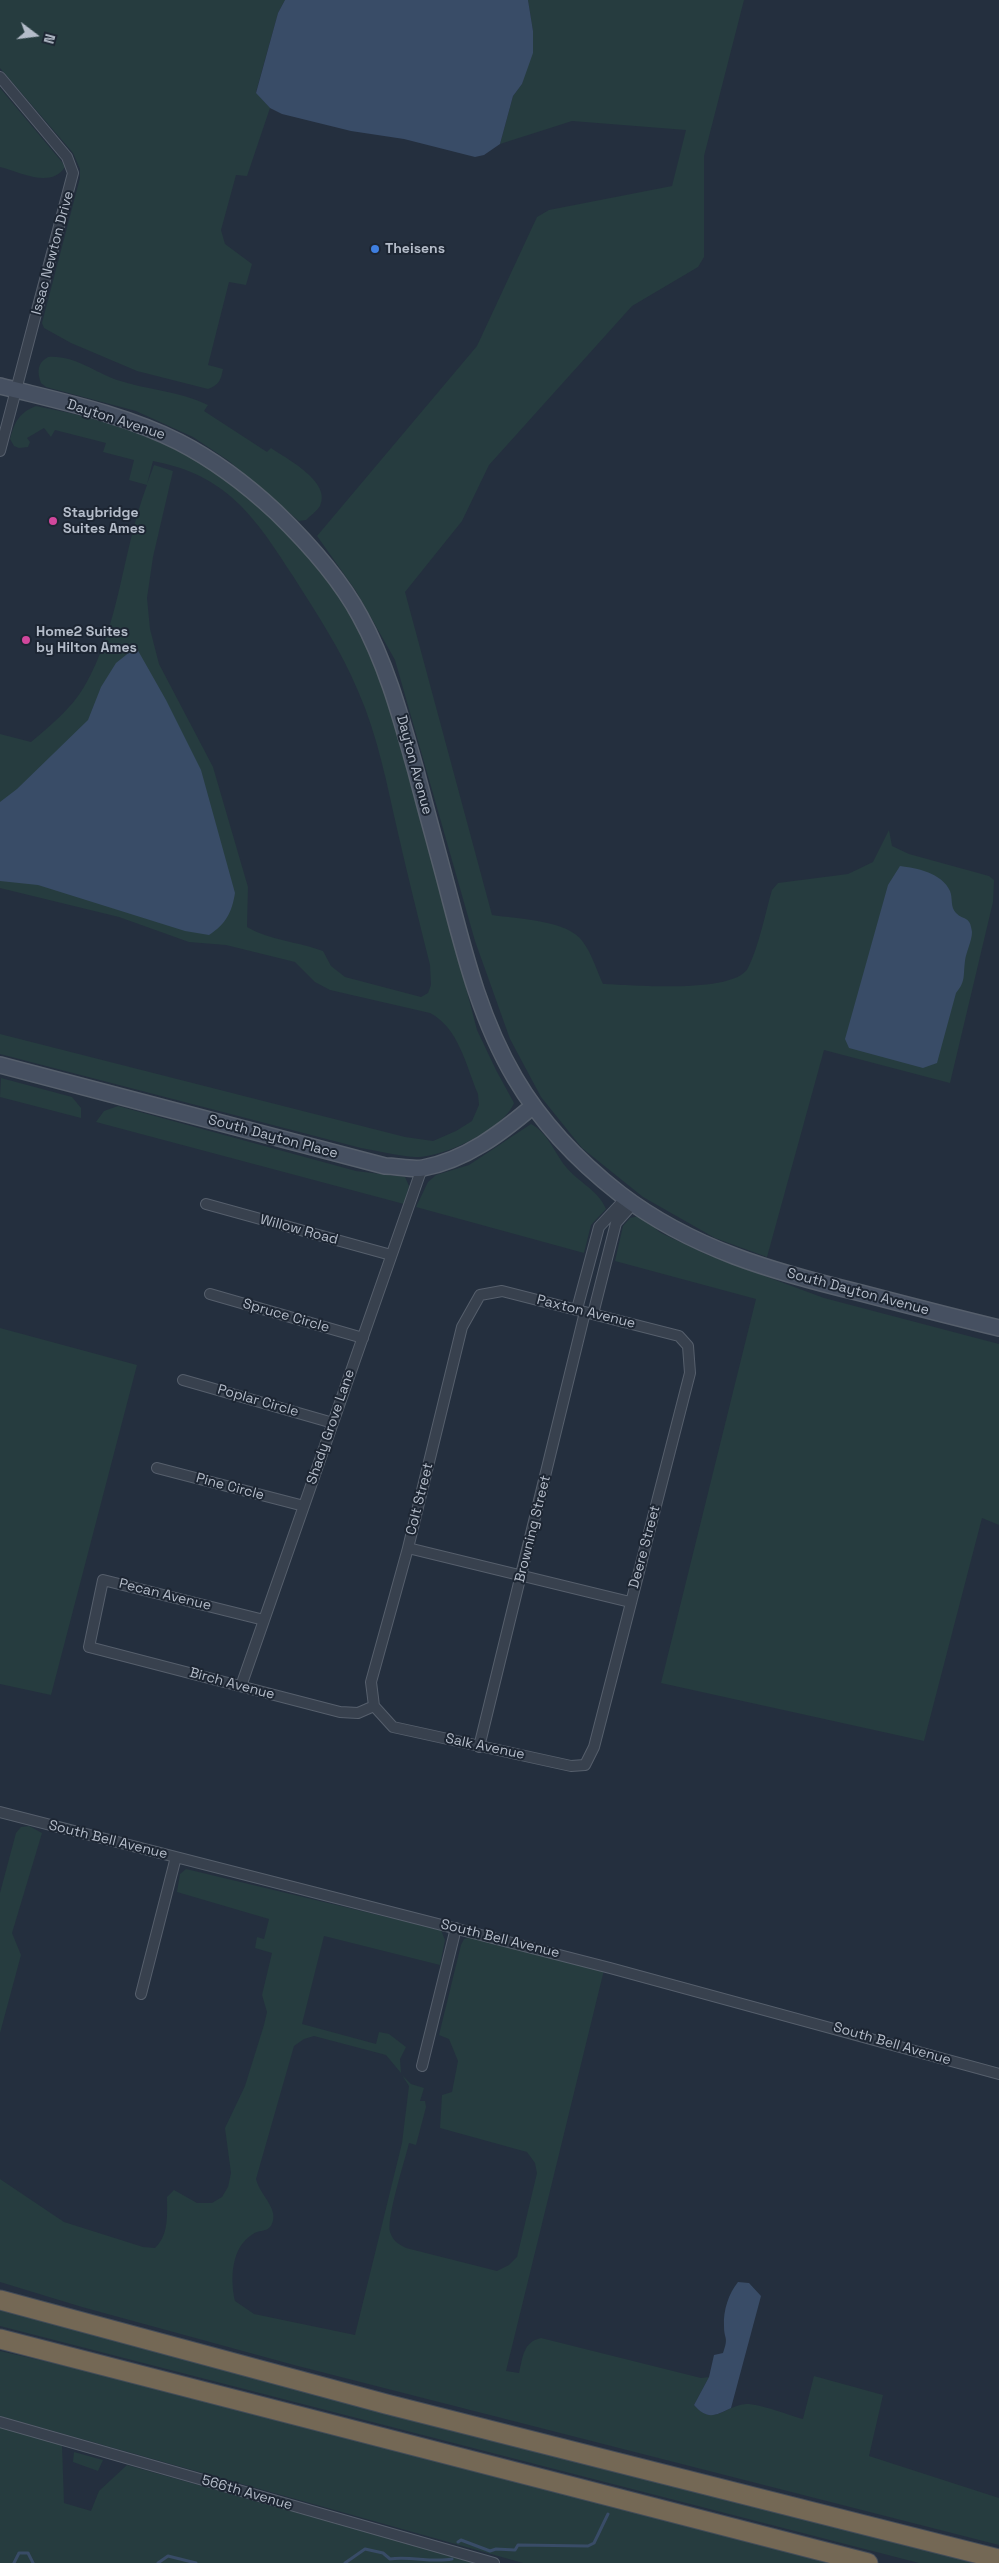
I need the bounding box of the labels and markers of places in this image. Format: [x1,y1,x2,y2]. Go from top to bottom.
place label: Theisens [385,241,445,257]
marker: Theisens [369,243,381,255]
place label: Staybridge Suites Ames [63,505,145,538]
marker: Staybridge Suites Ames [47,515,59,527]
place label: Home2 Suites by Hilton Ames [36,624,137,656]
marker: Home2 Suites by Hilton Ames [20,634,32,646]

